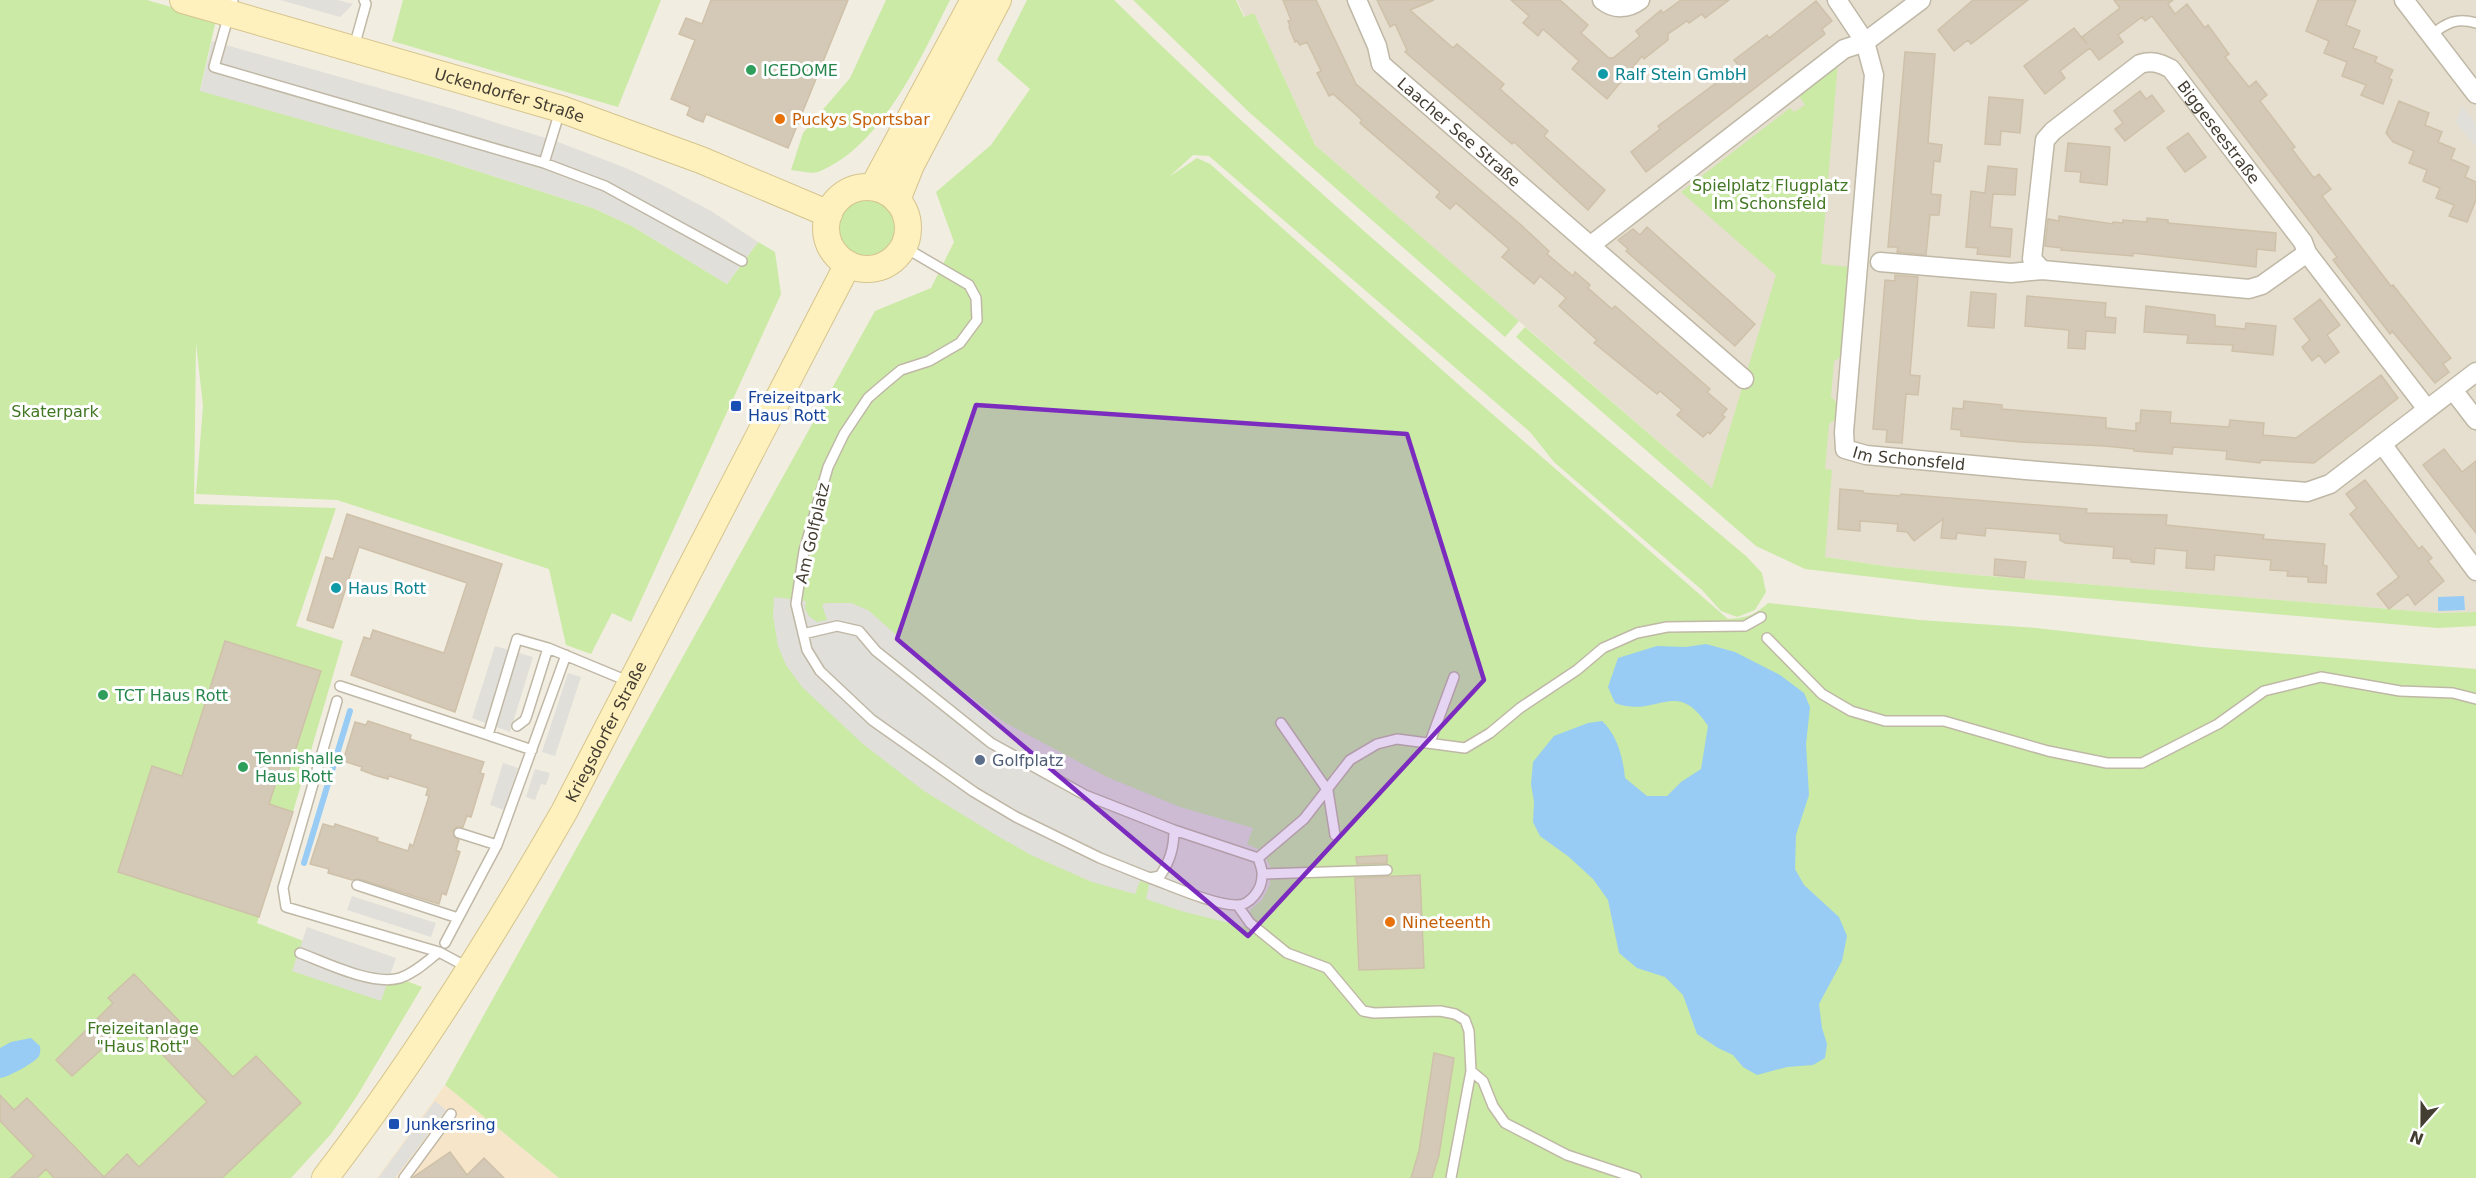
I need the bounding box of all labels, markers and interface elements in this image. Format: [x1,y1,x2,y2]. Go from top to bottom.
place label: ICEDOME [763,61,838,80]
marker: ICEDOME [744,63,758,77]
street label: Uckendorfer Straße [432,64,587,127]
place label: Ralf Stein GmbH [1615,65,1747,84]
marker: Ralf Stein GmbH [1596,67,1610,81]
street label: Laacher See Straße [1393,74,1524,191]
street label: Biggeseestraße [2173,77,2264,187]
place label: Puckys Sportsbar [792,110,930,129]
marker: Puckys Sportsbar [773,112,787,126]
park label: Spielplatz Flugplatz Im Schonsfeld [1692,176,1848,213]
place label: Freizeitpark Haus Rott [748,388,842,425]
marker: Freizeitpark Haus Rott [729,399,743,413]
park label: Skaterpark [11,402,99,421]
street label: Im Schonsfeld [1851,443,1966,474]
street label: Am Golfplatz [792,481,833,585]
place label: Haus Rott [348,579,426,598]
marker: Haus Rott [329,581,343,595]
street label: Kriegsdorfer Straße [562,658,651,806]
place label: TCT Haus Rott [114,686,228,705]
marker: TCT Haus Rott [96,688,110,702]
place label: Tennishalle Haus Rott [254,749,344,786]
place label: Golfplatz [992,751,1063,770]
marker: Golfplatz [973,753,987,767]
marker: Tennishalle Haus Rott [236,760,250,774]
place label: Nineteenth [1402,913,1491,932]
marker: Nineteenth [1383,915,1397,929]
park label: Freizeitanlage "Haus Rott" [87,1019,199,1056]
north arrow [2392,1094,2452,1154]
place label: Junkersring [405,1115,496,1134]
marker: Junkersring [387,1117,401,1131]
text: N [2407,1126,2426,1149]

